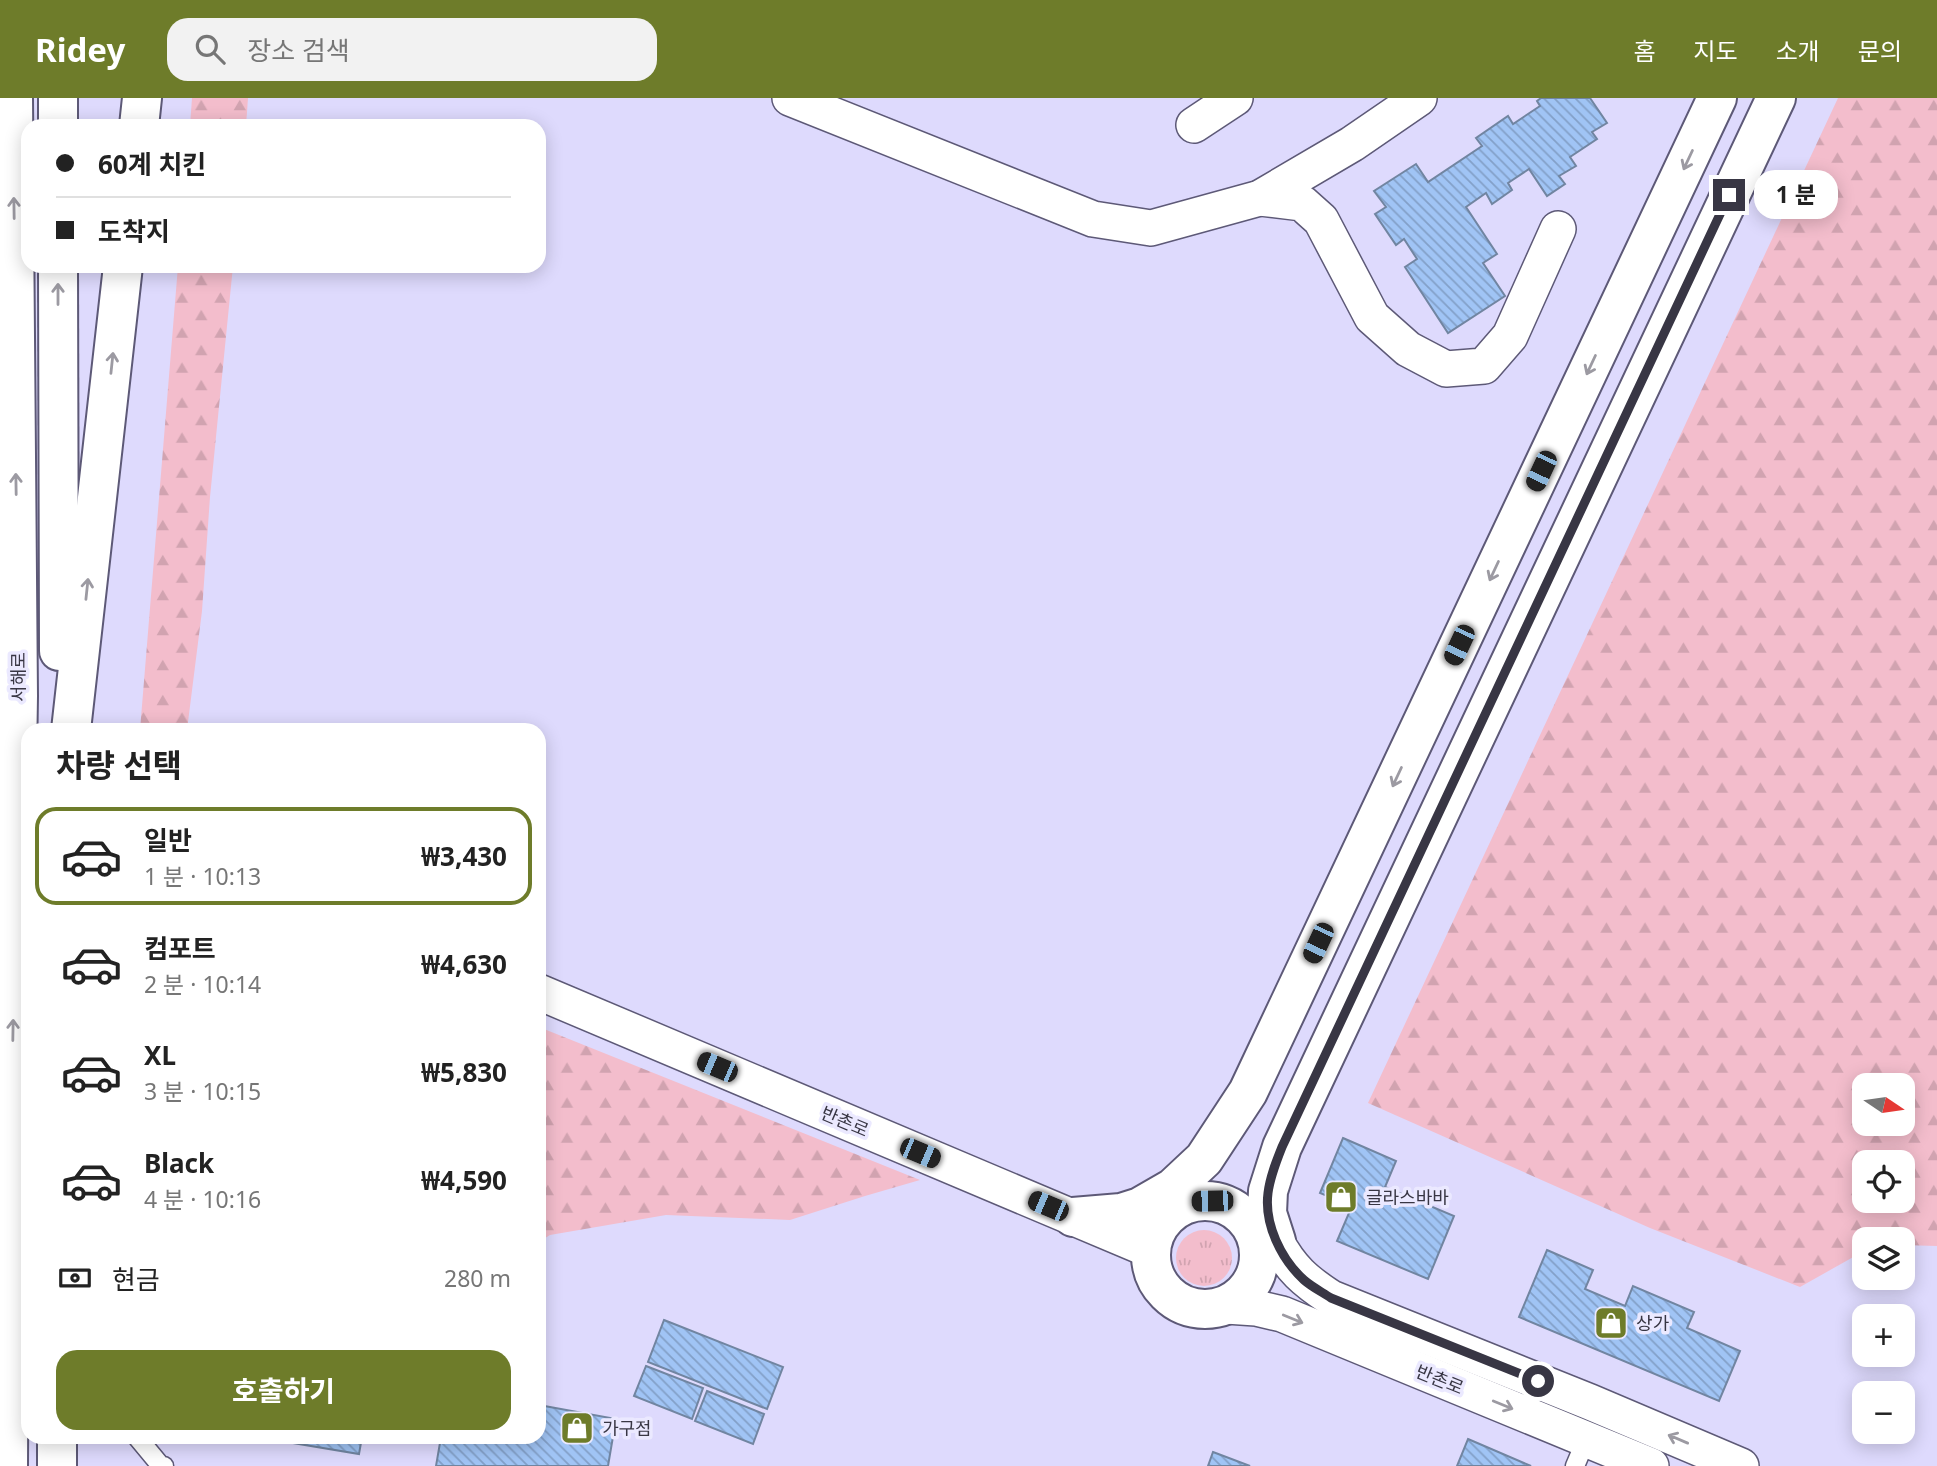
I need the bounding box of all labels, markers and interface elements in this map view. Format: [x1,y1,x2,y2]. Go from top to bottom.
search box [167,18,657,81]
text: Ridey [35,27,125,72]
icon: search [191,30,229,68]
text: 장소 검색 [247,32,350,68]
text: 홈 [1633,34,1655,67]
text: 지도 [1693,34,1738,67]
text: 소개 [1776,34,1820,67]
text: 문의 [1858,34,1902,67]
text: 60계 치킨 [98,146,206,182]
one-way arrow [1681,149,1694,170]
callout: 1 분 [1754,170,1838,220]
text: 1 분 [1776,178,1816,210]
route end [1713,179,1745,211]
one-way arrow [7,197,21,220]
text: 도착지 [98,213,170,249]
one-way arrow [51,283,65,306]
one-way arrow [106,352,119,375]
one-way arrow [1584,354,1597,376]
car [1523,448,1560,494]
one-way arrow [9,473,23,496]
one-way arrow [1487,560,1500,581]
one-way arrow [81,578,94,601]
car [1441,622,1478,668]
street label: 서해로 [6,652,30,702]
text: 차량 선택 [56,743,182,786]
one-way arrow [1389,766,1403,787]
text: 일반 [144,822,192,858]
icon: car [60,825,123,888]
text: ₩3,430 [421,838,507,874]
text: 1 분 · 10:13 [144,860,261,892]
car [1300,920,1337,966]
text: 컴포트 [144,930,216,966]
icon: car [60,933,123,996]
text: ₩4,630 [421,946,507,982]
text: 2 분 · 10:14 [144,968,261,1000]
one-way arrow [6,1019,19,1042]
text: XL [144,1037,176,1073]
icon: car [60,1041,123,1104]
car [694,1049,741,1085]
text: ₩5,830 [421,1054,507,1090]
north arrow [1852,1073,1914,1136]
map controls [1852,1073,1915,1444]
text: 3 분 · 10:15 [144,1075,261,1107]
street label: 반촌로 [817,1100,873,1142]
car [897,1135,944,1171]
text: Black [144,1145,214,1181]
icon: car [60,1149,123,1212]
button: locate [1852,1150,1915,1213]
text: ₩4,590 [421,1162,507,1198]
shop icon: 글라스바바 [1322,1178,1360,1216]
text: 4 분 · 10:16 [144,1183,261,1215]
place label: 글라스바바 [1366,1185,1449,1209]
car [1025,1188,1072,1224]
car [1191,1190,1234,1212]
button: layers [1852,1227,1915,1290]
icon: cash [56,1259,94,1297]
text: 현금 [112,1261,160,1297]
text: 280 m [444,1262,511,1294]
shop icon: 상가 [1592,1304,1630,1342]
button: + [1852,1304,1915,1367]
place label: 상가 [1636,1311,1670,1335]
one-way arrow [1281,1313,1303,1326]
button: 호출하기 [56,1350,511,1430]
street label: 반촌로 [1412,1359,1468,1399]
route start [1522,1365,1554,1397]
button: − [1852,1381,1915,1444]
one-way arrow [1492,1400,1513,1413]
shop icon: 가구점 [558,1409,596,1447]
place label: 가구점 [602,1416,652,1440]
one-way arrow [1668,1432,1689,1445]

